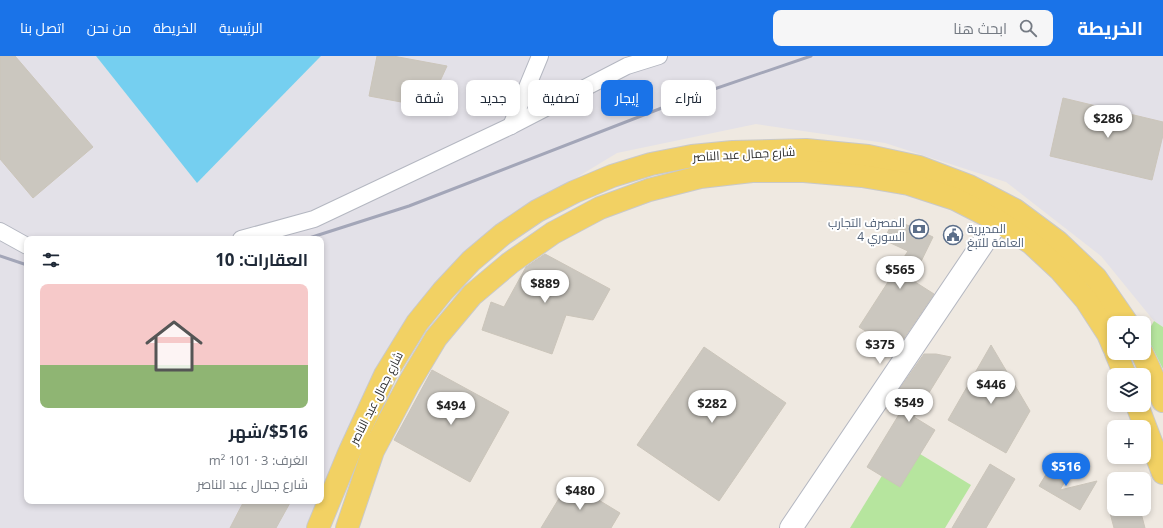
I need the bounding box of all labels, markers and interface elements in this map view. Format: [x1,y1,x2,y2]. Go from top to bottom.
search box [773,10,1053,46]
text: الخريطة [1077,15,1143,41]
icon: search [1017,17,1039,39]
text: اتصل بنا [20,18,65,37]
text: من نحن [87,18,131,37]
text: الخريطة [153,18,197,37]
text: الرئيسية [219,18,263,37]
text: ابحث هنا [953,18,1007,38]
chip: شقة [401,80,458,116]
chip: جديد [466,80,520,116]
chip: تصفية [528,80,593,116]
chip: إيجار [601,80,653,116]
chip: شراء [661,80,716,116]
pin: $286 [1084,105,1132,139]
text: $286 [1093,109,1123,127]
street label: شارع جمال عبد الناصر [691,143,796,165]
place label: المصرف التجارب السوري 4 [828,214,905,247]
bank icon: المصرف التجارب السوري 4 [908,218,930,240]
place label: المديرية العامة للتبغ [967,220,1024,251]
public building icon: المديرية العامة للتبغ [942,224,964,246]
text: العقارات: 10 [215,248,308,271]
icon: filters [40,249,62,271]
pin: $565 [876,256,924,290]
text: $565 [885,260,915,278]
pin: $889 [521,270,569,304]
text: $889 [530,274,560,292]
icon: home [138,310,210,382]
map controls [1107,316,1151,516]
button: locate [1107,316,1151,360]
pin: $375 [856,331,904,365]
text: $375 [865,335,895,353]
street label: شارع جمال عبد الناصر [345,348,407,448]
button: layers [1107,368,1151,412]
pin: $446 [967,371,1015,405]
text: $446 [976,375,1006,393]
pin: $549 [885,389,933,423]
pin: $282 [688,390,736,424]
pin: $494 [427,392,475,426]
text: $549 [894,393,924,411]
text: $282 [697,394,727,412]
text: $494 [436,396,466,414]
text: $516/شهر [229,420,308,443]
button: + [1107,420,1151,464]
text: الغرف: 3 · 101 m² [209,451,308,469]
pin: $516 [1042,453,1090,487]
text: $516 [1051,457,1081,475]
button: − [1107,472,1151,516]
text: شارع جمال عبد الناصر [197,475,308,493]
pin: $480 [556,477,604,511]
text: $480 [565,481,595,499]

